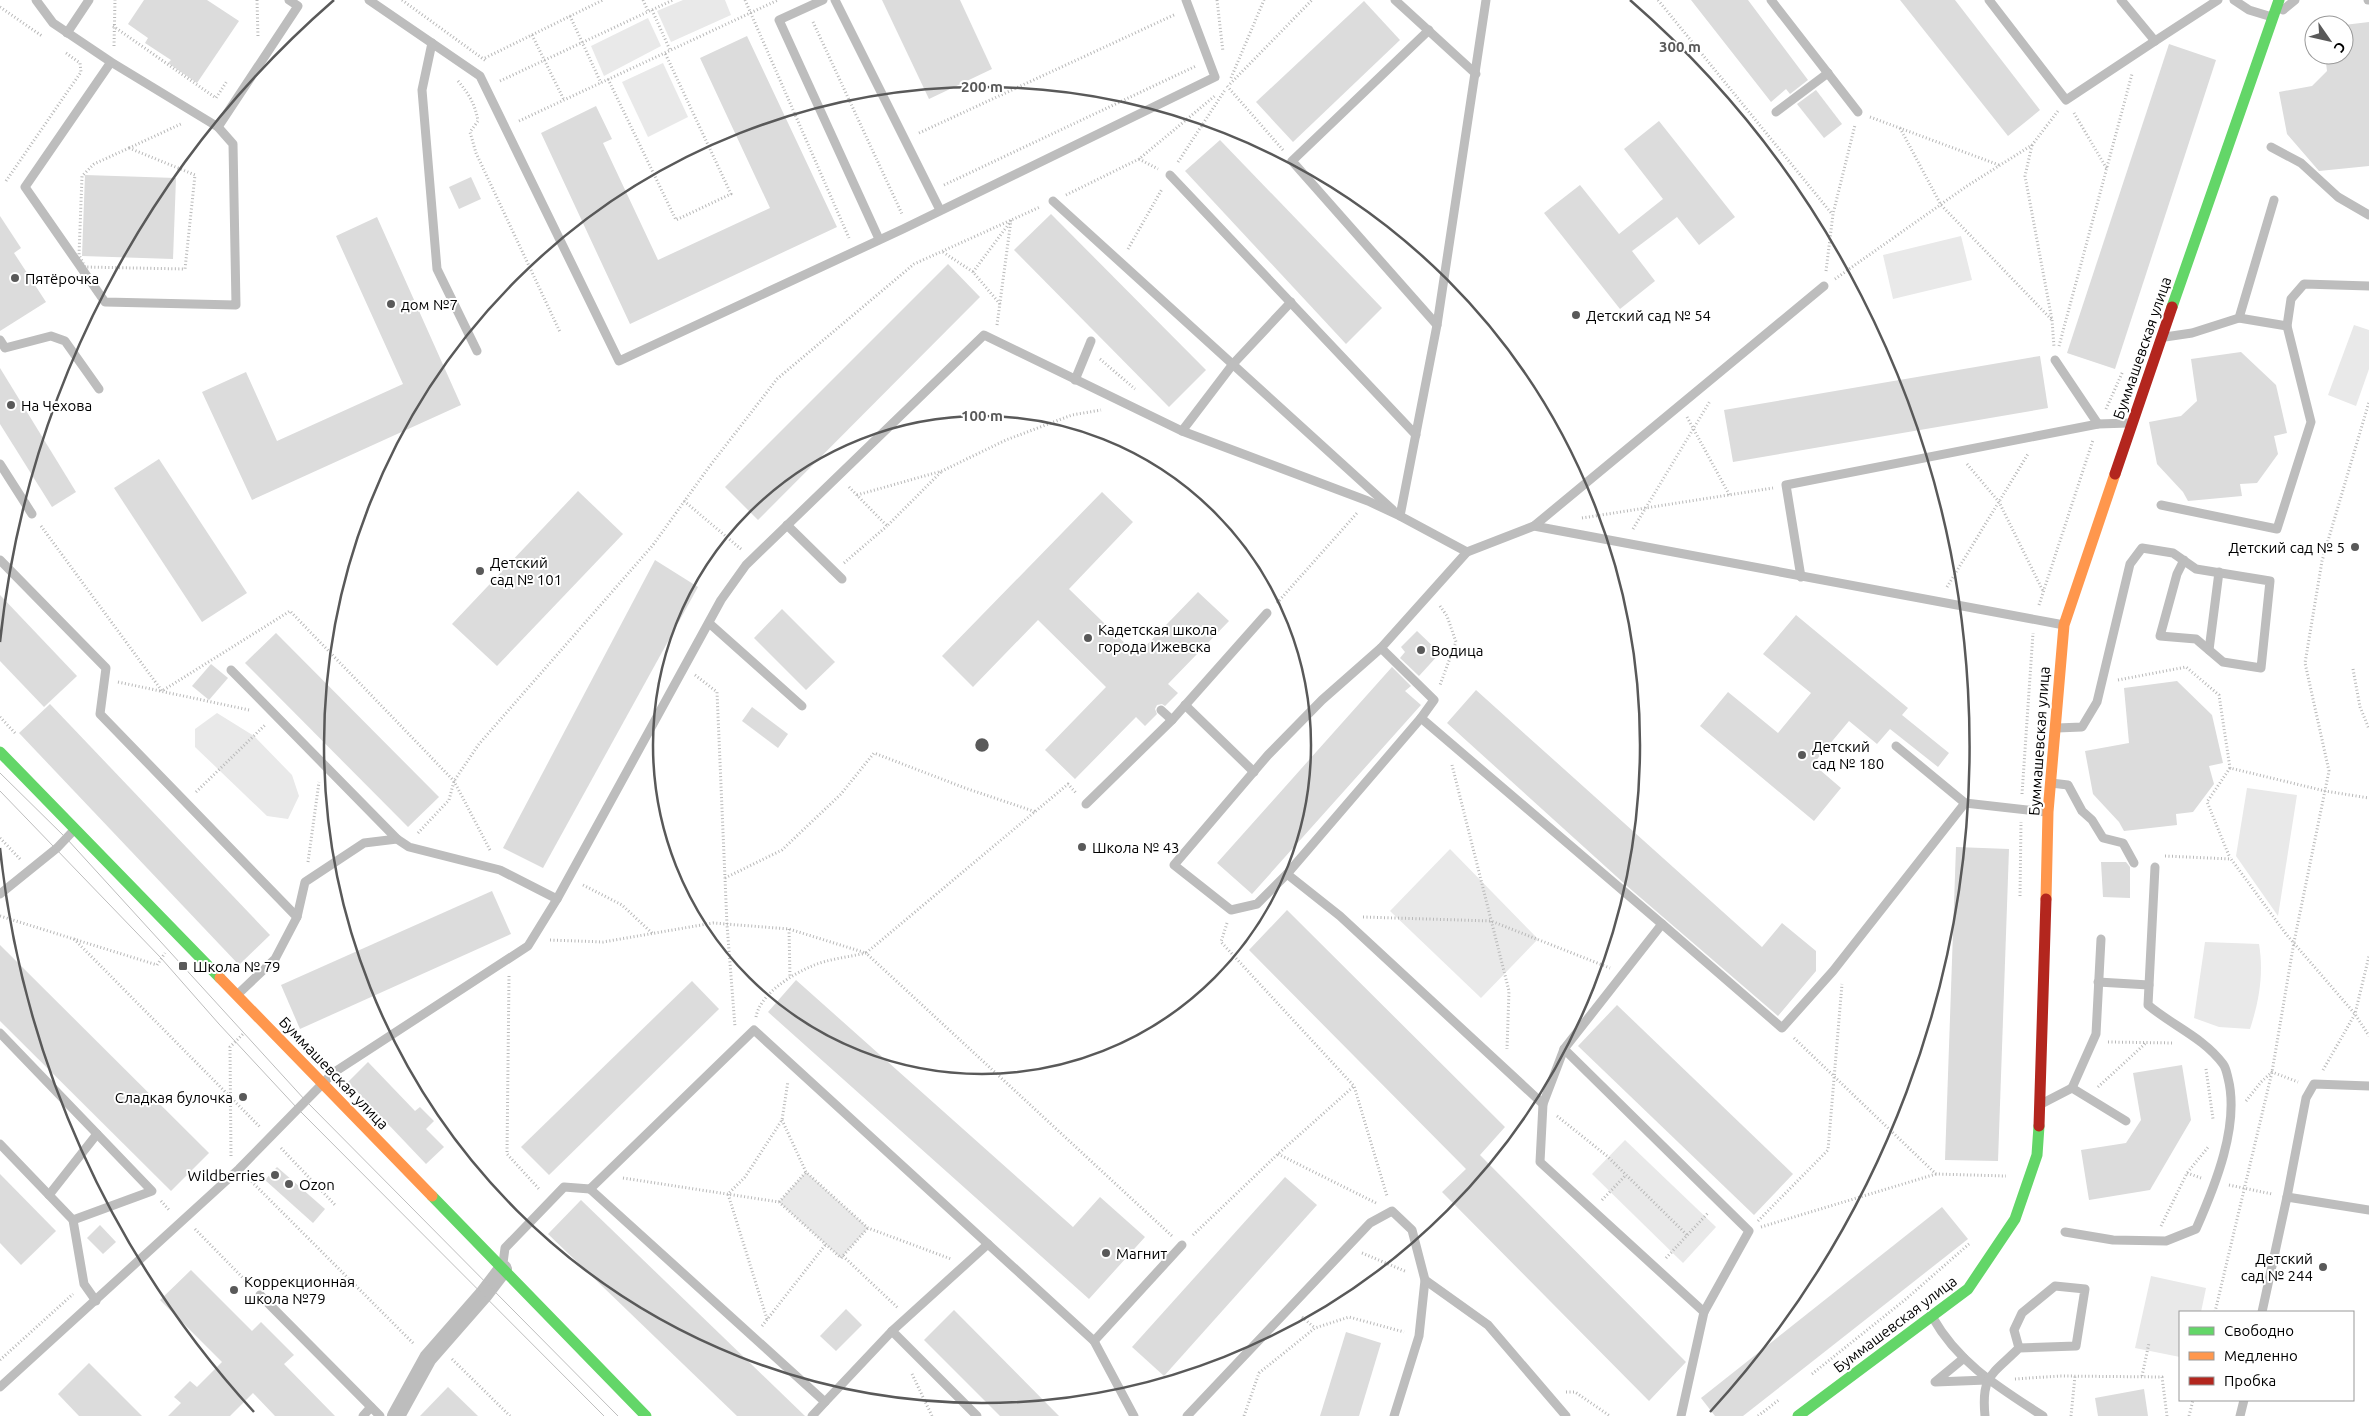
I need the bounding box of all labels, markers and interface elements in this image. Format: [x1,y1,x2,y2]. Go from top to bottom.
north arrow [2304,15,2354,65]
text: 300 m [1659,38,1701,55]
text: С [2331,39,2349,55]
text: 200 m [961,78,1003,95]
place label: Пятёрочка [25,270,99,287]
marker: Пятёрочка [9,272,21,284]
street label: Буммашевская улица [2110,274,2174,422]
place label: дом №7 [401,296,458,313]
marker: дом №7 [385,298,397,310]
place label: Детский сад № 54 [1586,307,1711,324]
marker: Детский сад № 54 [1570,309,1582,321]
place label: На Чехова [21,397,92,414]
marker: На Чехова [5,399,17,411]
text: 100 m [961,407,1003,424]
place label: Детский сад № 5 [2228,539,2345,556]
marker: Детский сад № 5 [2349,541,2361,553]
place label: Детский сад № 101 [490,554,562,588]
marker: Детский сад № 101 [474,565,486,577]
place label: Кадетская школа города Ижевска [1098,621,1217,655]
marker: Кадетская школа города Ижевска [1082,632,1094,644]
place label: Водица [1431,642,1483,659]
marker: Водица [1415,644,1427,656]
street label: Буммашевская улица [2025,666,2053,816]
centre of rings [973,736,991,754]
place label: Детский сад № 180 [1812,738,1884,772]
marker: Детский сад № 180 [1796,749,1808,761]
place label: Школа № 43 [1092,839,1180,856]
marker: Школа № 43 [1076,841,1088,853]
place label: Школа № 79 [193,958,281,975]
marker: Школа № 79 [177,960,189,972]
street label: Буммашевская улица [276,1013,392,1133]
place label: Сладкая булочка [115,1089,233,1106]
marker: Сладкая булочка [237,1091,249,1103]
place label: Wildberries [188,1167,265,1184]
marker: Wildberries [269,1169,281,1181]
place label: Ozon [299,1176,335,1193]
marker: Ozon [283,1178,295,1190]
place label: Магнит [1116,1245,1167,1262]
marker: Магнит [1100,1247,1112,1259]
place label: Детский сад № 244 [2241,1250,2313,1284]
marker: Детский сад № 244 [2317,1261,2329,1273]
street label: Буммашевская улица [1830,1272,1960,1376]
place label: Коррекционная школа №79 [244,1273,355,1307]
marker: Коррекционная школа №79 [228,1284,240,1296]
legend [2179,1311,2354,1401]
text: Свободно [2224,1322,2294,1339]
text: Медленно [2224,1347,2298,1364]
text: Пробка [2224,1372,2276,1389]

